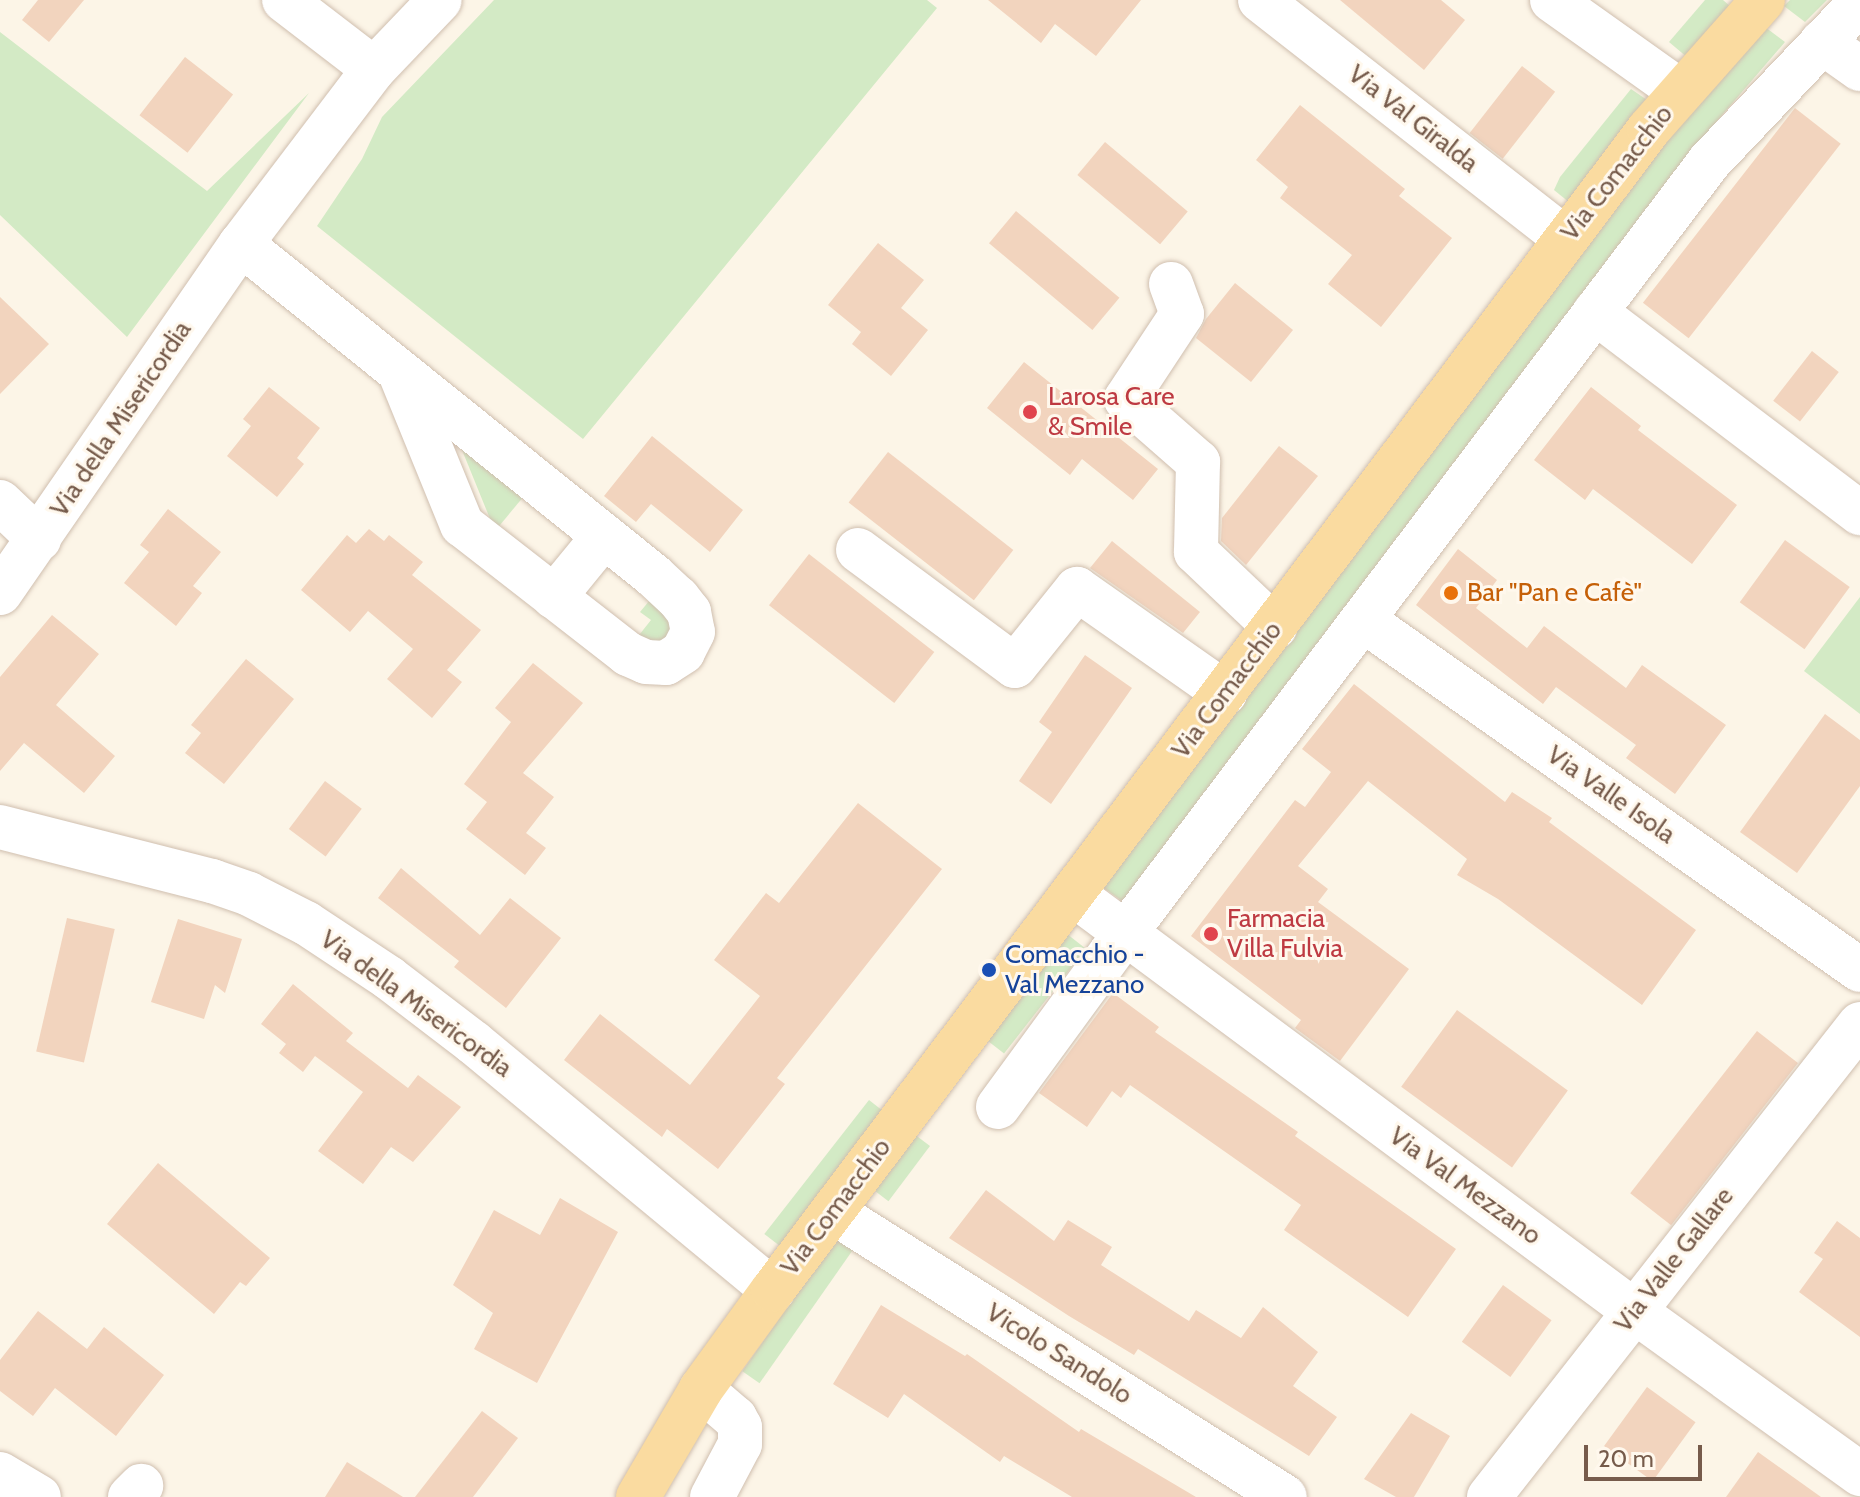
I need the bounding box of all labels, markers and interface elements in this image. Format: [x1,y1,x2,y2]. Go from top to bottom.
street label: Via Val Giralda [1342,59,1484,179]
street label: Via Comacchio [1554,99,1680,247]
street label: Via della Misericordia [44,315,198,523]
place label: Larosa Care & Smile [1048,381,1174,442]
marker: Larosa Care & Smile [1019,401,1041,423]
place label: Bar "Pan e Cafè" [1467,577,1642,609]
marker: Bar "Pan e Cafè" [1442,584,1460,602]
street label: Via Comacchio [1165,615,1289,765]
street label: Via Valle Isola [1541,739,1681,851]
place label: Farmacia Villa Fulvia [1227,903,1343,964]
street label: Via della Misericordia [314,924,518,1084]
marker: Farmacia Villa Fulvia [1202,925,1220,943]
place label: Comacchio - Val Mezzano [1005,939,1144,1000]
marker: Comacchio - Val Mezzano [980,961,998,979]
street label: Via Val Mezzano [1383,1120,1547,1252]
street label: Via Comacchio [774,1132,898,1282]
street label: Via Valle Gallare [1608,1181,1740,1339]
street label: Vicolo Sandolo [980,1297,1138,1411]
scale bar [1588,1429,1706,1479]
text: 20 m [1598,1444,1654,1473]

